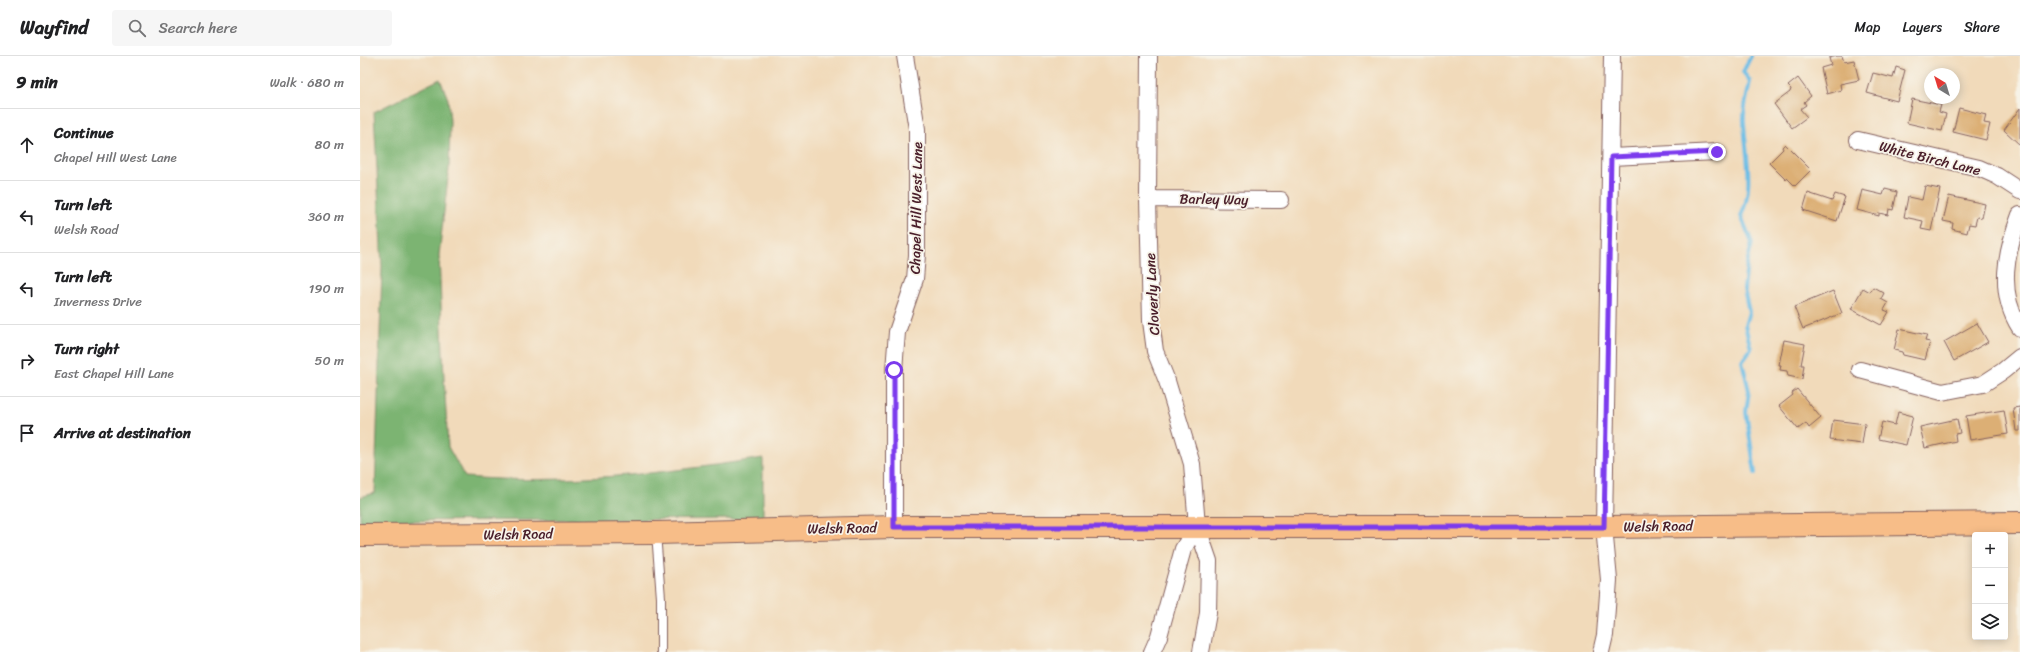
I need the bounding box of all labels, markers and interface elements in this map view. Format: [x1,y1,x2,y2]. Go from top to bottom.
search box [112,10,392,46]
text: Wayfind [20,11,88,44]
text: Search here [158,15,237,41]
text: Map [1855,15,1880,40]
text: Layers [1902,15,1942,40]
text: Share [1964,15,2000,40]
icon: search [126,17,148,39]
text: 9 min [16,67,58,97]
north arrow [1924,68,1960,104]
text: Walk · 680 m [270,71,344,94]
text: Continue [54,120,114,146]
text: 80 m [315,133,344,156]
icon: ahead [16,134,38,156]
street label: White Birch Lane [1876,134,1983,183]
street label: Chapel Hill West Lane [903,141,930,274]
route end [1708,143,1726,161]
text: Chapel Hill West Lane [54,146,177,169]
street label: Barley Way [1179,186,1249,213]
text: Turn left [54,192,112,218]
text: 360 m [308,205,344,228]
icon: left [16,206,38,228]
text: Welsh Road [54,218,118,241]
street label: Cloverly Lane [1138,252,1167,336]
text: Turn left [54,264,112,290]
text: 190 m [309,277,344,300]
icon: left [16,278,38,300]
text: Inverness Drive [54,290,142,313]
text: Turn right [54,336,119,362]
text: 50 m [314,349,344,372]
icon: right [16,350,38,372]
route start [885,361,903,379]
text: East Chapel Hill Lane [54,362,174,385]
text: Arrive at destination [54,420,191,446]
icon: arrive [16,422,38,444]
street label: Welsh Road [1623,513,1695,540]
street label: Welsh Road [807,515,879,542]
street label: Welsh Road [483,521,555,548]
map controls [1972,532,2008,640]
button: + [1972,532,2008,568]
button: − [1972,568,2008,604]
button: layers [1972,604,2008,640]

